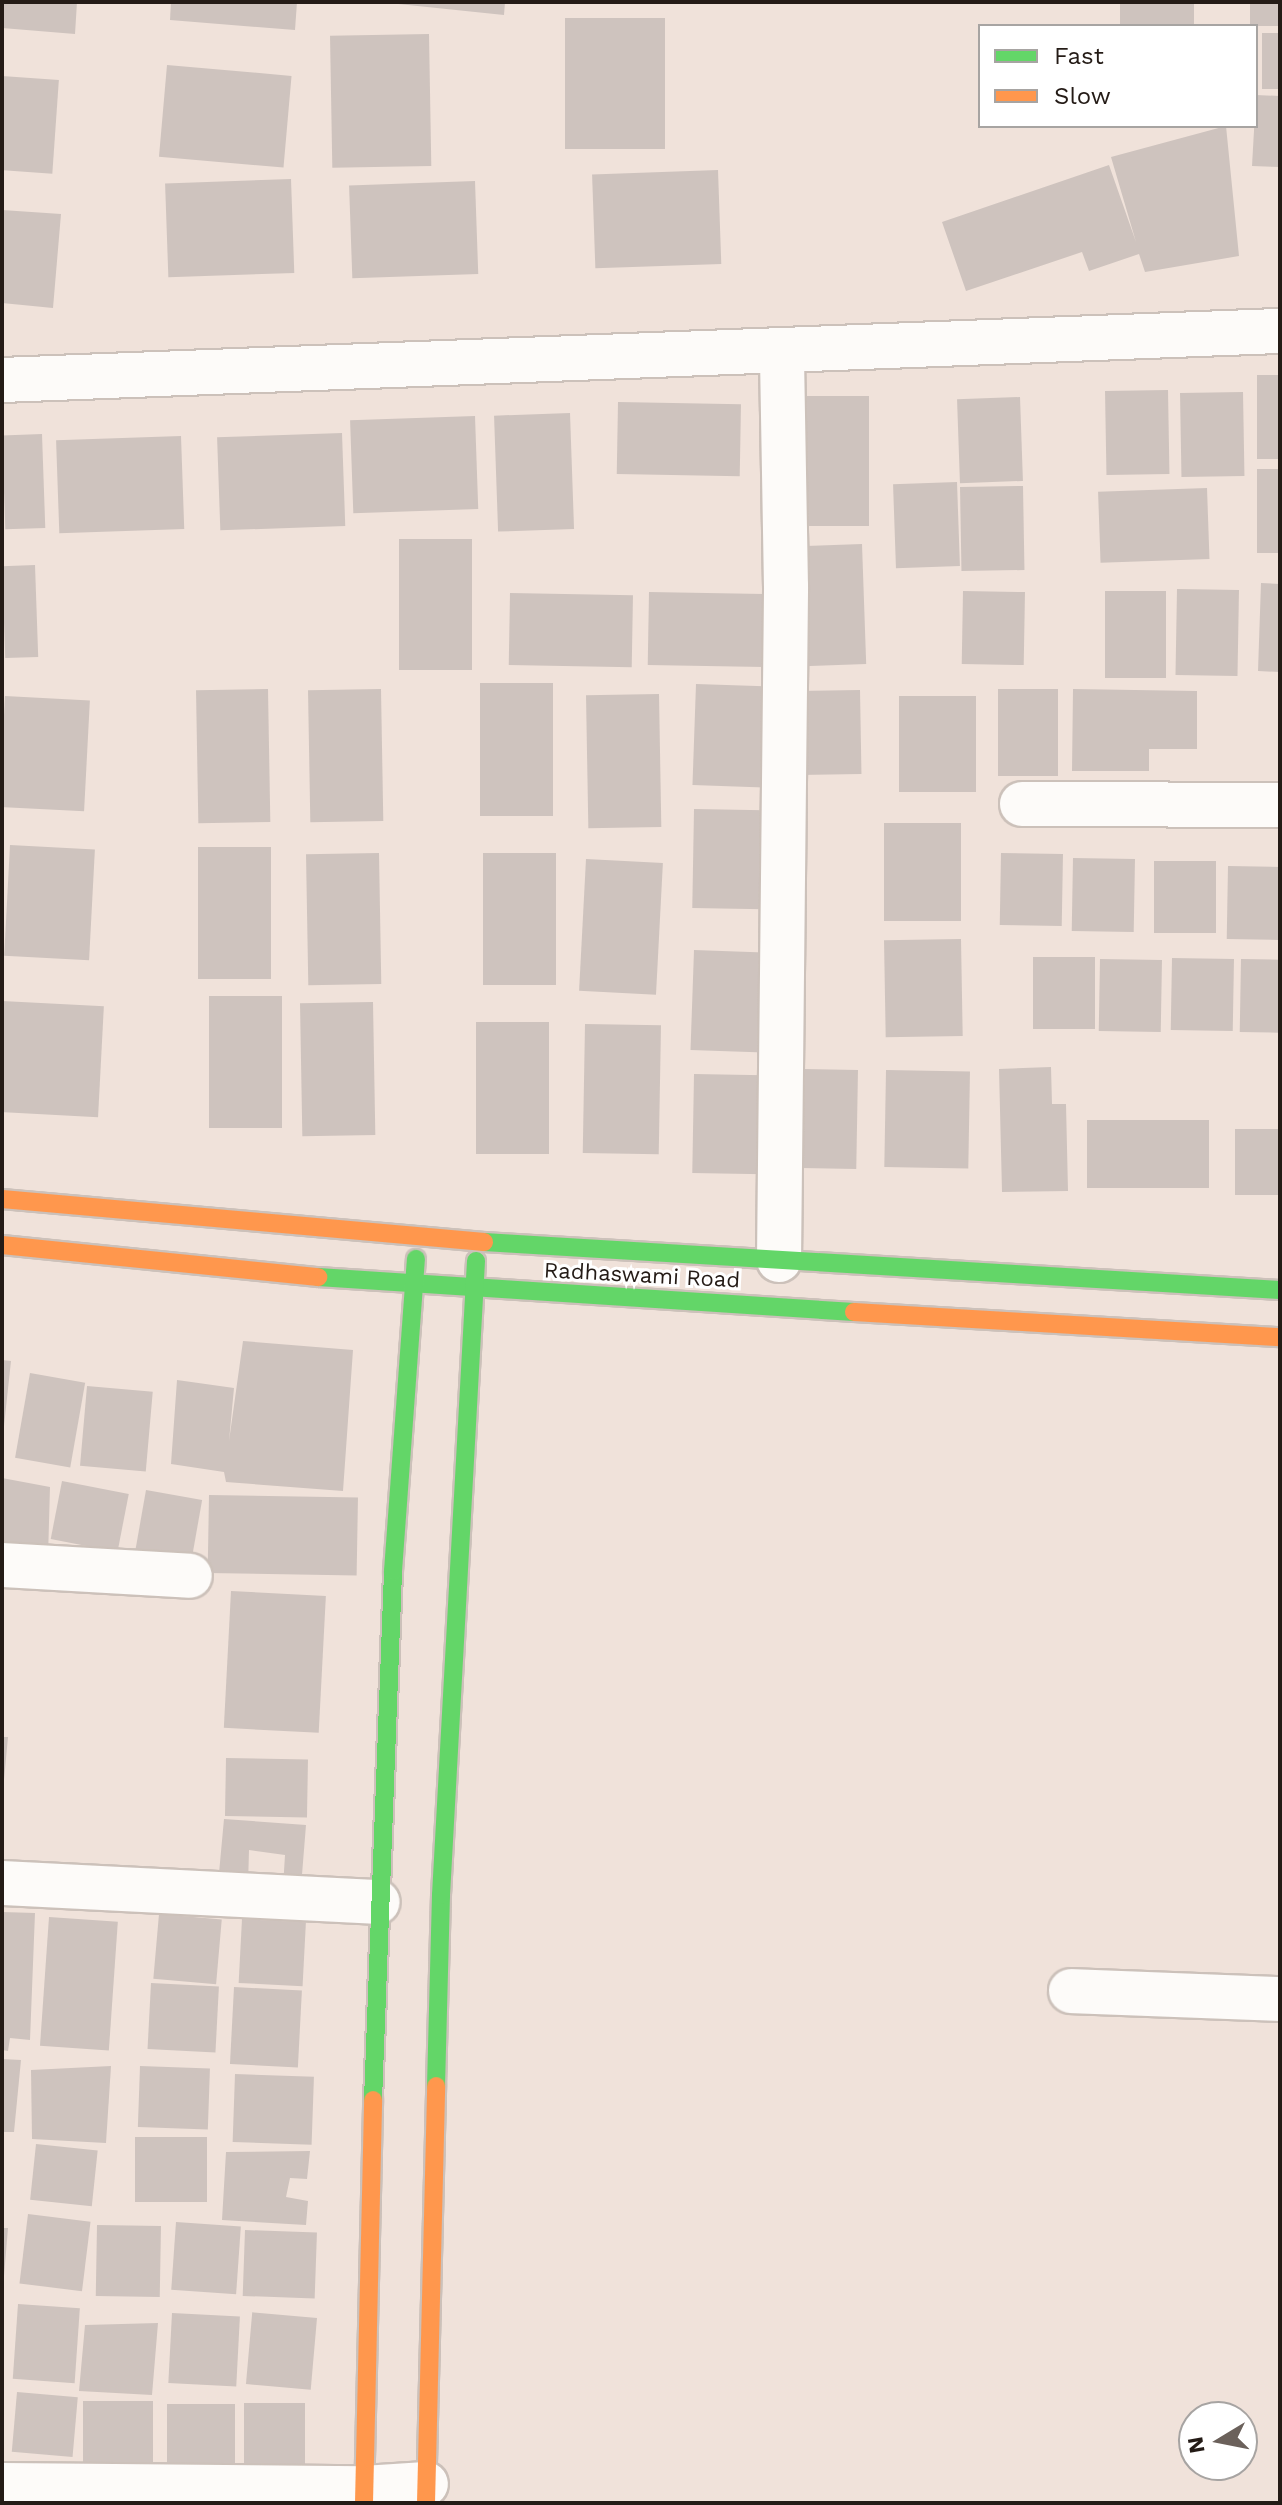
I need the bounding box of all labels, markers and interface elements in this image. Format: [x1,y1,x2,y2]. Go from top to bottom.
legend [978,24,1258,128]
text: Fast [1054,42,1104,70]
text: Slow [1054,82,1111,110]
street label: Radhaswami Road [543,1257,741,1293]
north arrow [1178,2401,1258,2481]
text: N [1182,2435,1210,2455]

